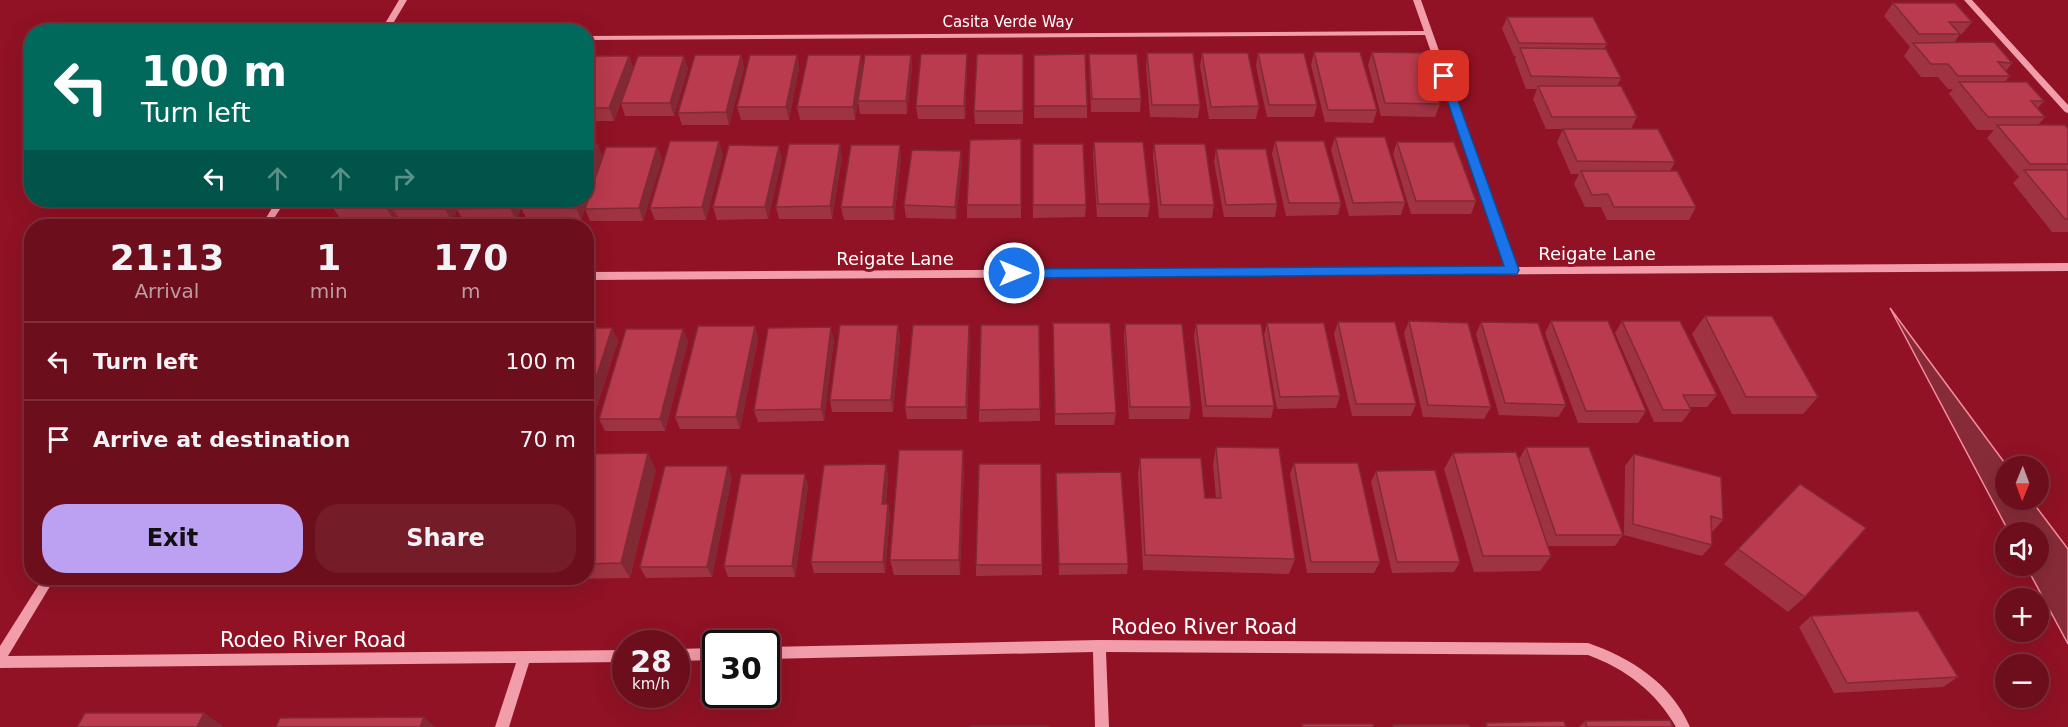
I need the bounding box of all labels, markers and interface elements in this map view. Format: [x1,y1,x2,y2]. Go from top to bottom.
street label: Casita Verde Way [942,13,1074,31]
text: 100 m [141,47,287,96]
icon: left [42,48,120,126]
pin [1418,50,1469,101]
icon: arrive [1427,59,1460,92]
text: Turn left [141,97,251,128]
icon: left [198,162,231,195]
icon: ahead [261,162,294,195]
icon: ahead [324,162,357,195]
icon: right [387,162,420,195]
text: 21:13 [110,237,224,278]
text: 1 [316,237,341,278]
text: 170 [433,237,508,278]
position arrow [982,241,1046,305]
street label: Reigate Lane [1538,243,1656,264]
street label: Reigate Lane [836,248,954,269]
text: Arrival [134,279,199,303]
text: min [310,279,348,303]
text: m [461,279,481,303]
icon: left [42,345,75,378]
text: Turn left [93,349,198,374]
text: 100 m [506,349,576,374]
icon: arrive [42,423,75,456]
text: Arrive at destination [93,427,350,452]
text: 70 m [520,427,576,452]
north arrow [1995,456,2049,510]
map controls [1995,456,2049,708]
button: Exit [42,504,303,573]
button: Share [315,504,576,573]
button: sound [1995,522,2049,576]
button: + [1995,588,2049,642]
street label: Rodeo River Road [1111,615,1297,639]
street label: Rodeo River Road [220,628,406,652]
speed limit sign: 30 [702,630,780,708]
text: 28 [630,644,672,679]
button: − [1995,654,2049,708]
text: km/h [632,675,670,693]

